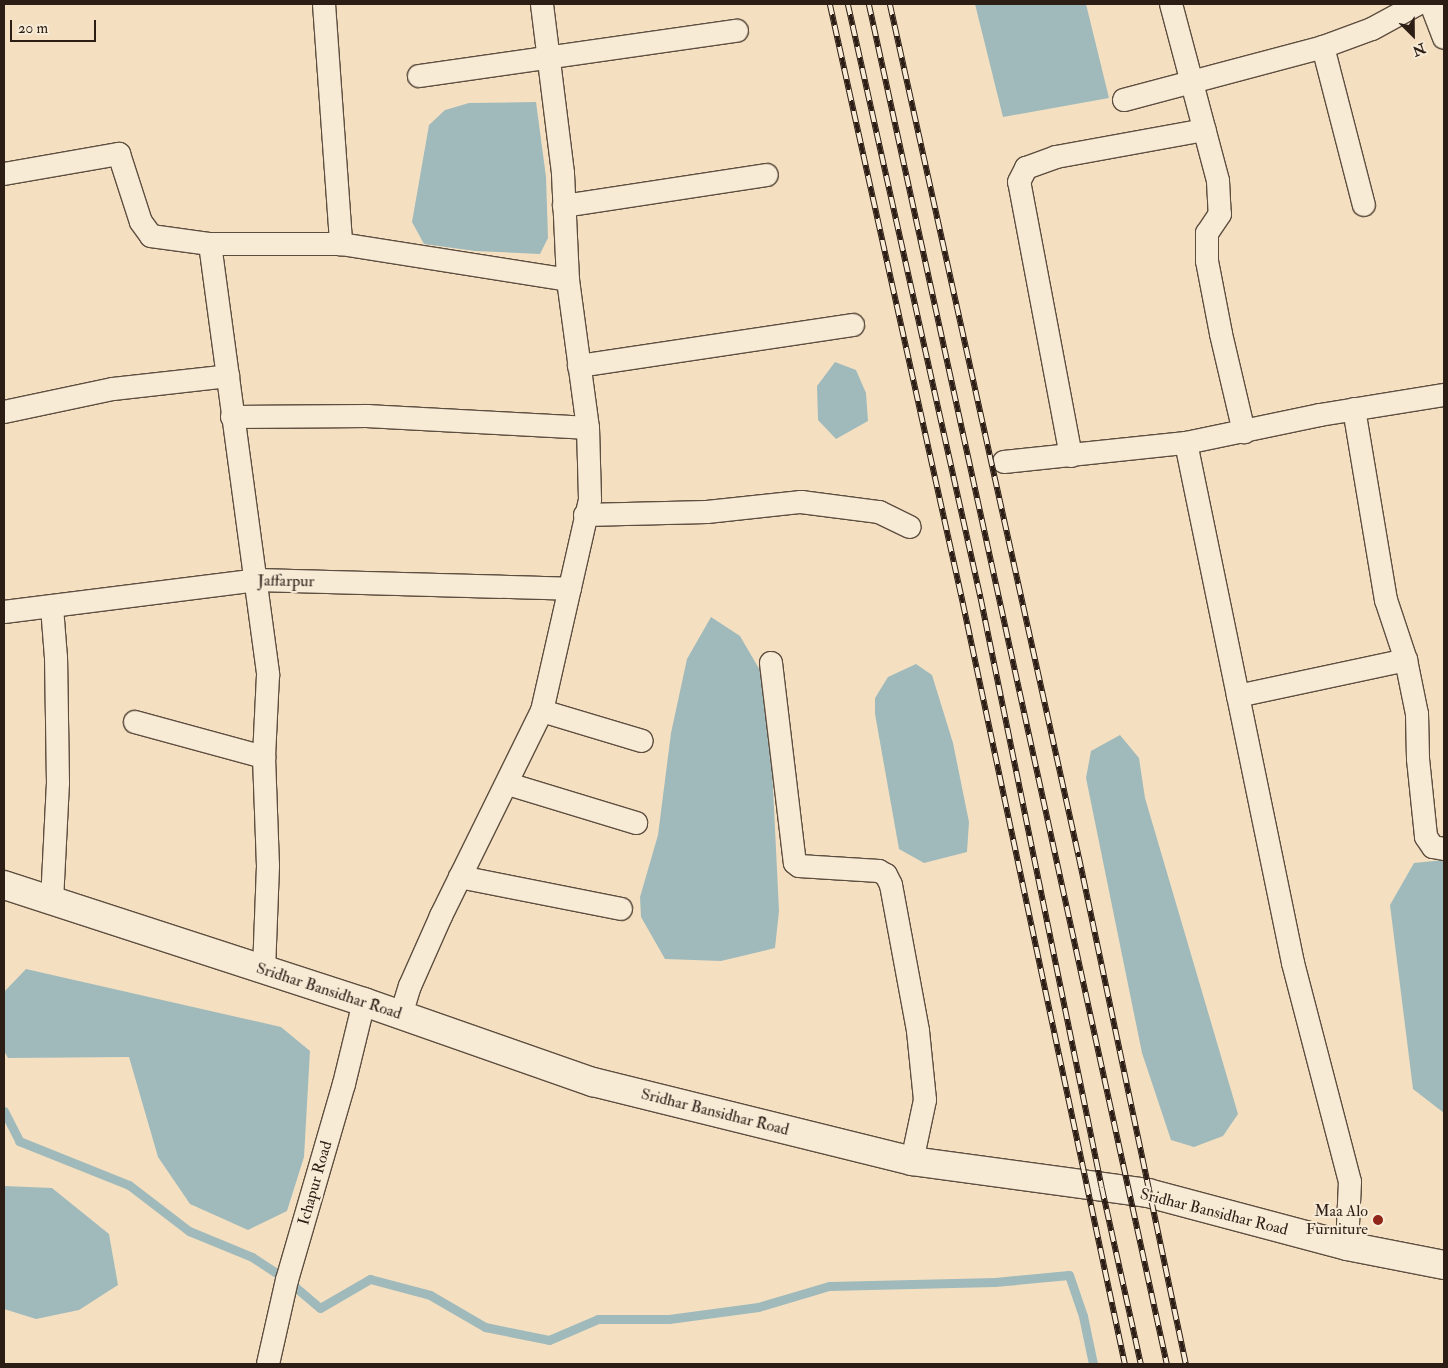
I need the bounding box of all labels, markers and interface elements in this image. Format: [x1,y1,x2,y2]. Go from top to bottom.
scale bar [12,10,99,42]
north arrow [1388,10,1438,60]
text: 20 m [18,19,48,38]
text: N [1410,39,1428,60]
street label: Jaffarpur [258,571,314,591]
street label: Sridhar Bansidhar Road [254,958,404,1024]
street label: Sridhar Bansidhar Road [639,1084,791,1140]
street label: Ichapur Road [294,1139,336,1227]
street label: Sridhar Bansidhar Road [1138,1184,1290,1240]
place label: Maa Alo Furniture [1306,1201,1368,1239]
marker: Maa Alo Furniture [1372,1214,1384,1226]

